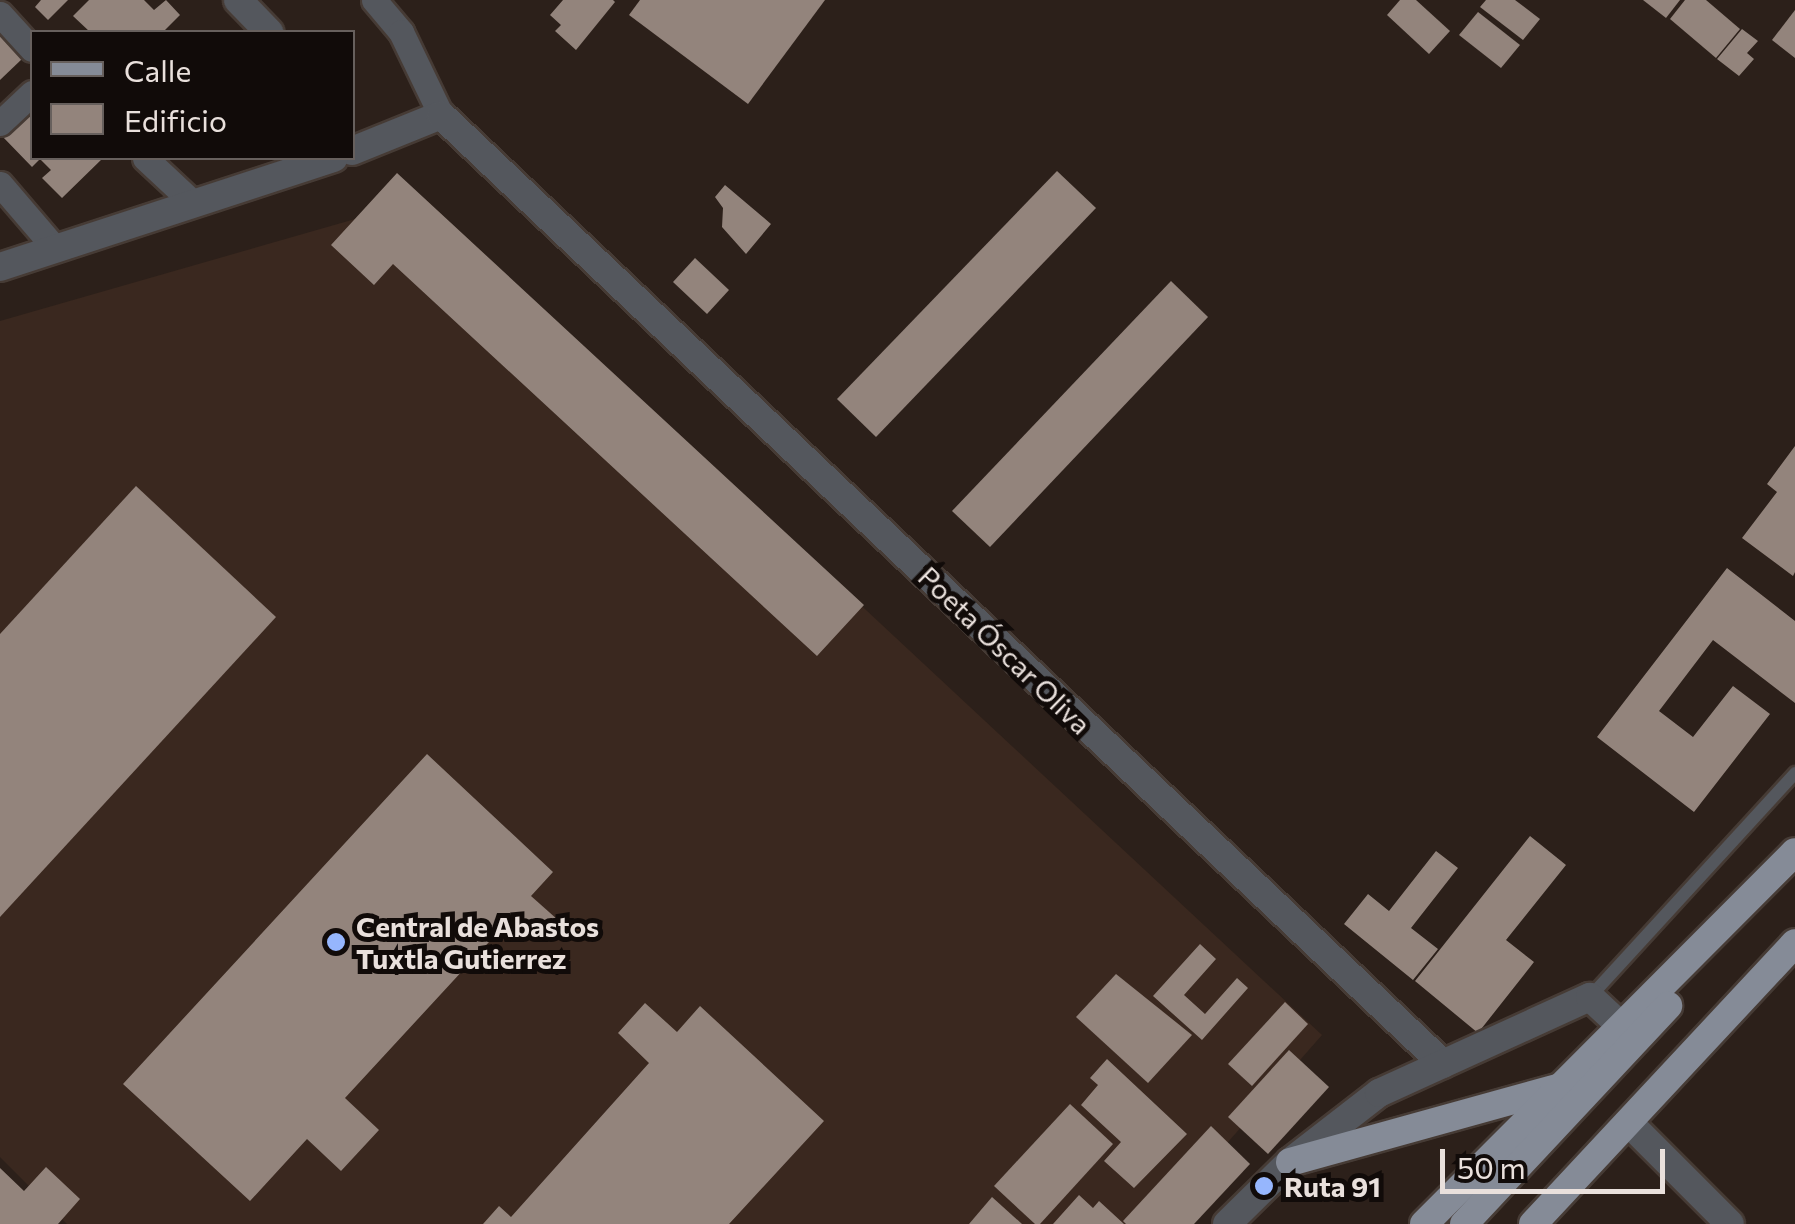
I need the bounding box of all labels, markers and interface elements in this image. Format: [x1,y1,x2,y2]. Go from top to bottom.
legend [30,30,355,160]
text: Calle [124,51,191,88]
text: Edificio [124,101,227,138]
street label: Poeta Óscar Oliva [912,559,1098,741]
place label: Central de Abastos Tuxtla Gutierrez [356,909,599,975]
marker: Central de Abastos Tuxtla Gutierrez [325,931,347,953]
scale bar [1445,1129,1670,1191]
text: 50 m [1457,1148,1526,1185]
place label: Ruta 91 [1284,1169,1381,1203]
marker: Ruta 91 [1253,1175,1275,1197]

